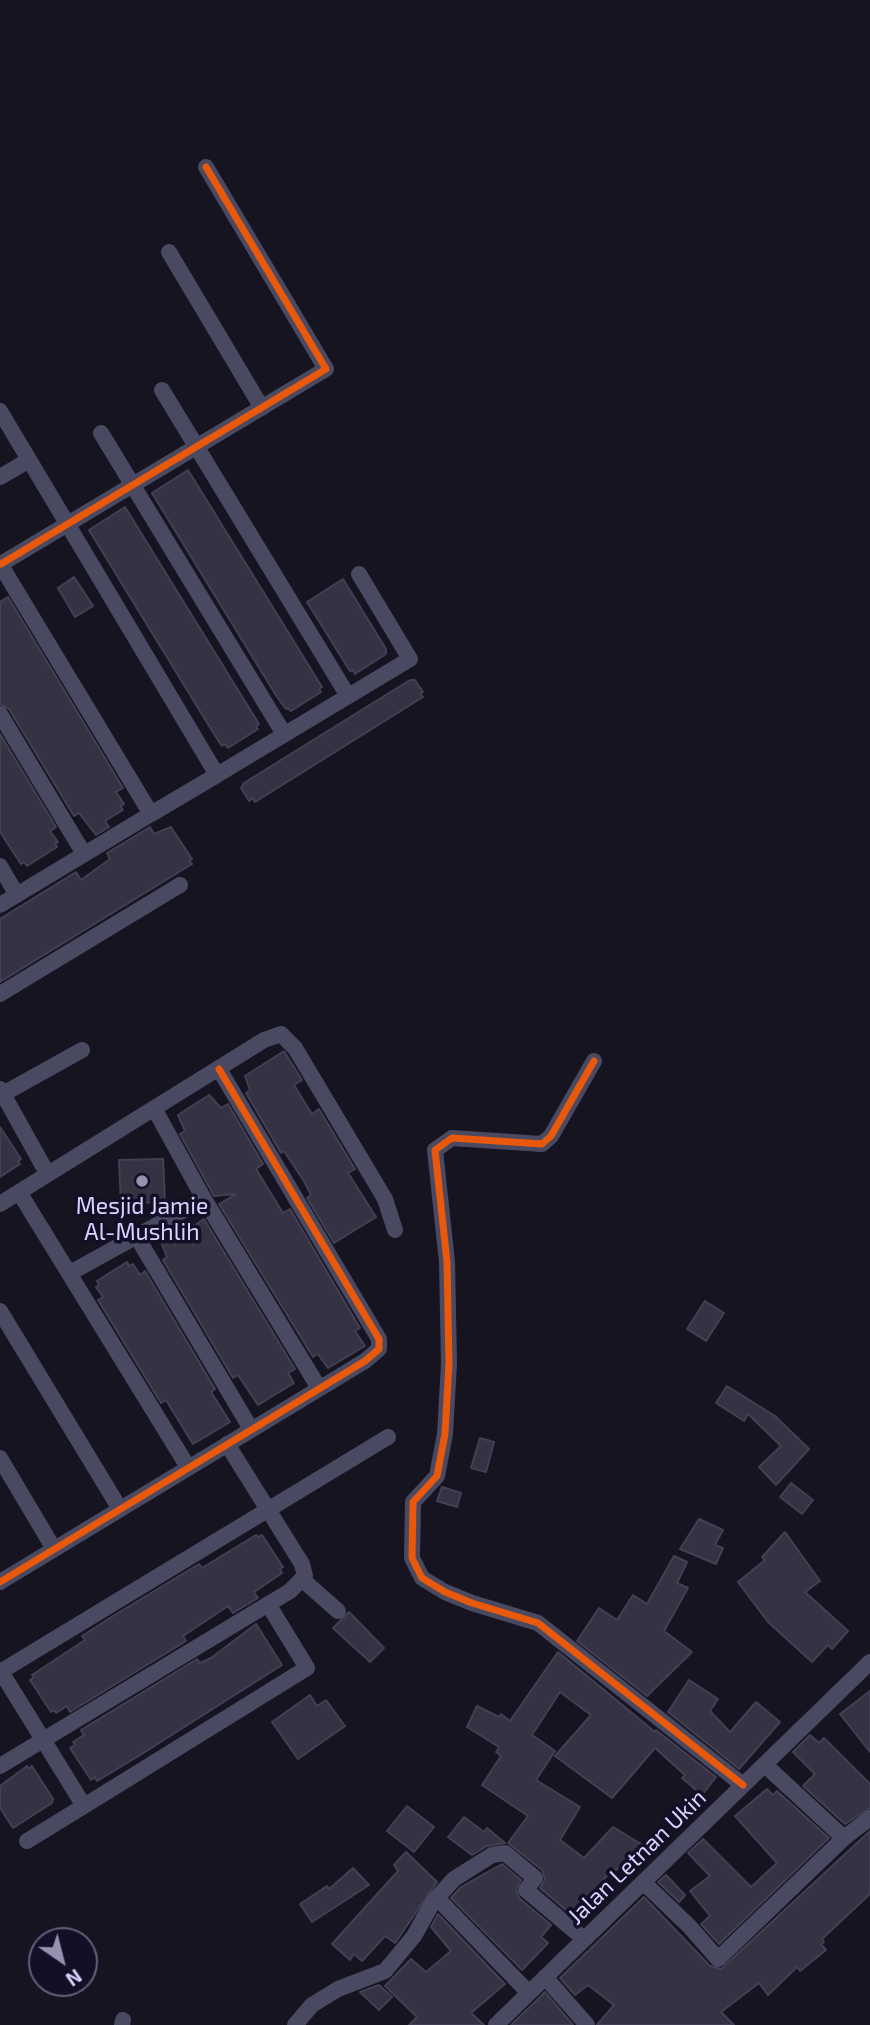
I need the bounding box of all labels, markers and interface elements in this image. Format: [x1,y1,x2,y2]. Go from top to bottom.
marker: Mesjid Jamie Al-Mushlih [134,1173,150,1189]
place label: Mesjid Jamie Al-Mushlih [76,1192,208,1246]
street label: Jalan Letnan Ukin [562,1784,712,1930]
north arrow [28,1927,98,1997]
text: N [62,1965,86,1991]

